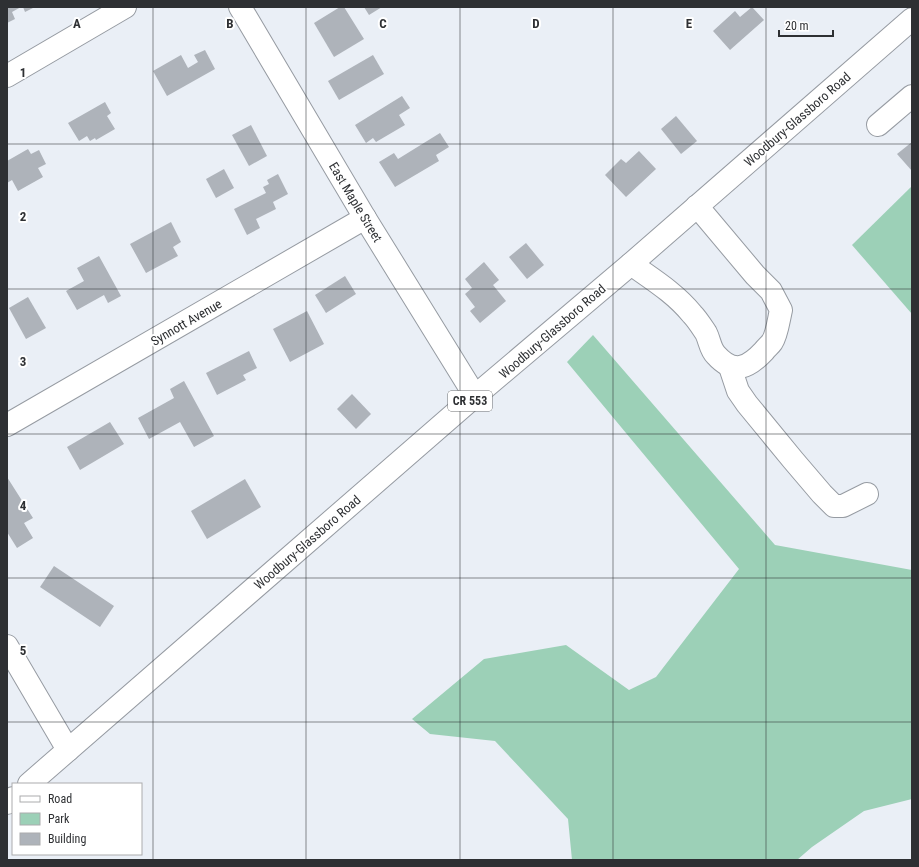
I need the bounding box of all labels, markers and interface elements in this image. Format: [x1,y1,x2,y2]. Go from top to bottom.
scale bar [779,12,833,38]
text: A [73,16,81,31]
text: B [226,16,234,31]
text: C [379,16,387,31]
text: D [532,16,540,31]
text: E [686,16,693,31]
text: 20 m [785,19,809,33]
text: 1 [20,65,26,80]
street label: Woodbury-Glassboro Road [741,69,853,170]
street label: East Maple Street [326,160,385,245]
text: 2 [20,209,27,224]
street label: Woodbury-Glassboro Road [496,281,608,382]
street label: Synnott Avenue [148,296,224,349]
text: 3 [20,354,26,369]
road number: CR 553 [448,391,492,411]
street label: Woodbury-Glassboro Road [251,492,363,593]
text: 4 [20,498,27,513]
text: 5 [20,643,27,658]
legend [12,783,142,855]
text: Road [48,792,72,806]
text: Park [48,812,70,826]
text: Building [48,832,86,846]

